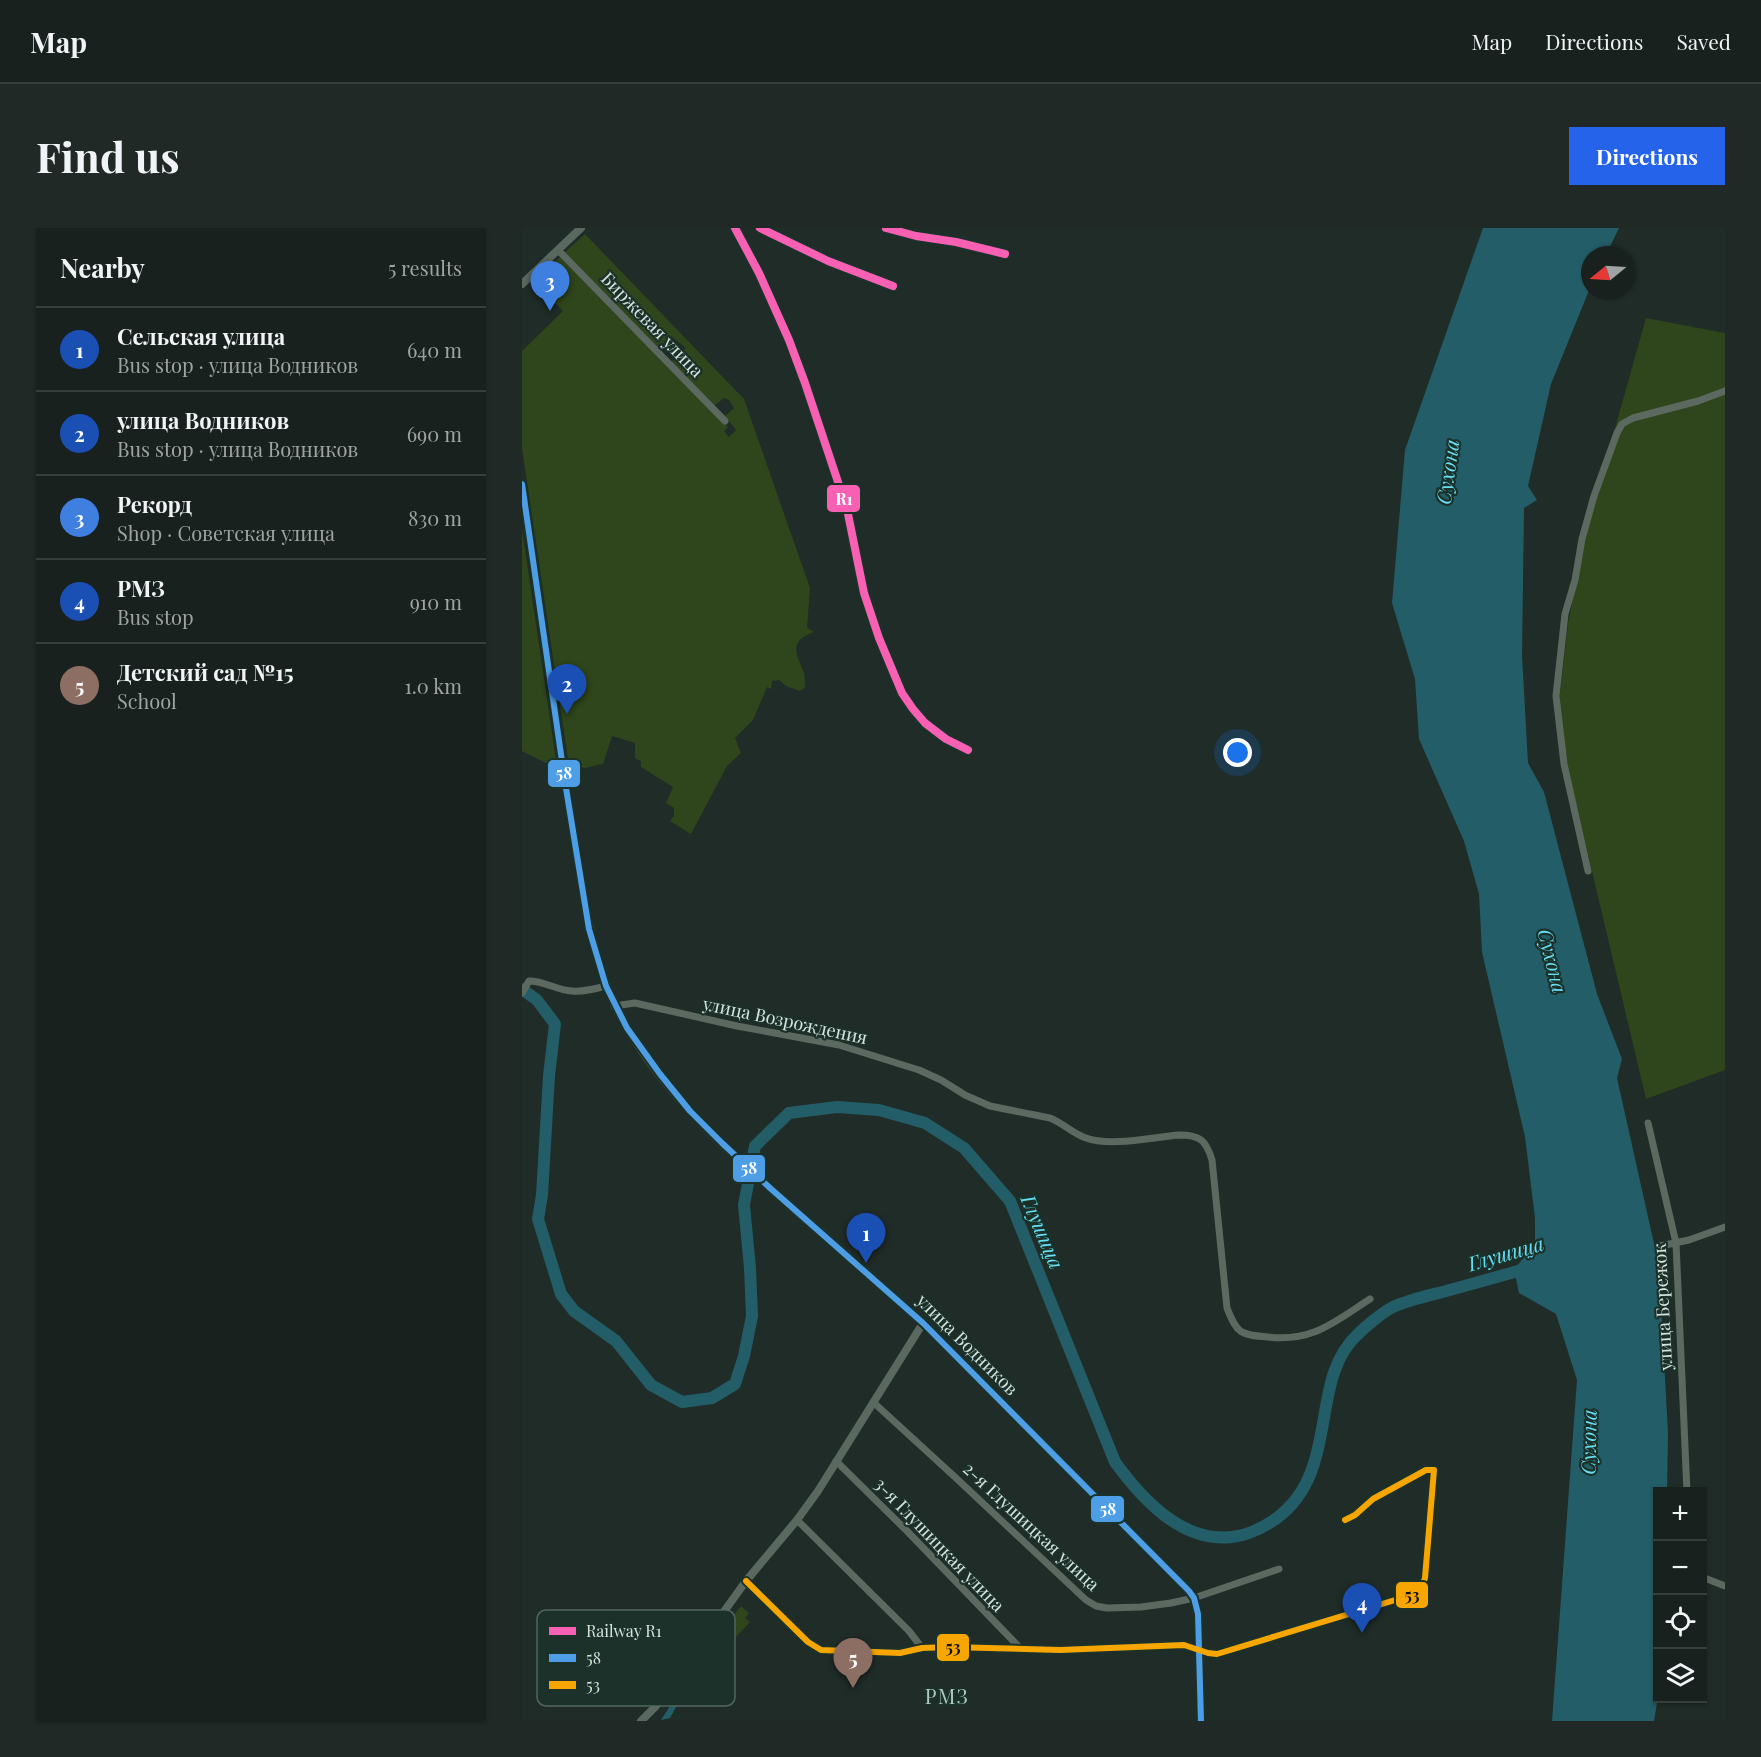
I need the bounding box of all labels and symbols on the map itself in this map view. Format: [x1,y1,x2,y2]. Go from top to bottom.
north arrow [1581,246,1635,300]
pin: 3 [531,262,570,311]
street label: Биржевая улица [596,266,709,382]
water label: Сухона [1429,438,1464,506]
line badge: R1 [826,484,861,513]
text: R1 [835,488,853,509]
pin: 2 [548,664,586,714]
your location [1223,738,1252,767]
line badge: 58 [547,759,581,788]
text: 58 [556,762,572,783]
water label: Сухона [1532,926,1574,996]
street label: улица Возрождения [700,991,870,1049]
line badge: 58 [732,1154,766,1183]
text: 58 [741,1157,757,1178]
water label: Глушица [1015,1189,1071,1273]
pin: 1 [846,1214,886,1263]
water label: Глушица [1463,1229,1547,1277]
street label: улица Бережок [1647,1243,1677,1372]
street label: улица Водников [911,1288,1024,1400]
water label: Сухона [1573,1409,1602,1475]
street label: 2-я Глушицкая улица [958,1457,1105,1596]
street label: 3-я Глушицкая улица [869,1472,1010,1617]
line badge: 58 [1090,1495,1125,1523]
text: 58 [1100,1498,1116,1519]
line badge: 53 [1395,1581,1429,1609]
pin: 4 [1342,1584,1382,1633]
text: 53 [1404,1584,1420,1605]
legend [537,1610,735,1706]
text: Railway R1 [586,1620,662,1641]
line badge: 53 [936,1633,970,1662]
text: 53 [945,1636,961,1657]
pin: 5 [834,1638,872,1688]
text: 58 [586,1647,601,1668]
text: 53 [586,1674,600,1695]
district label: РМЗ [925,1682,969,1709]

